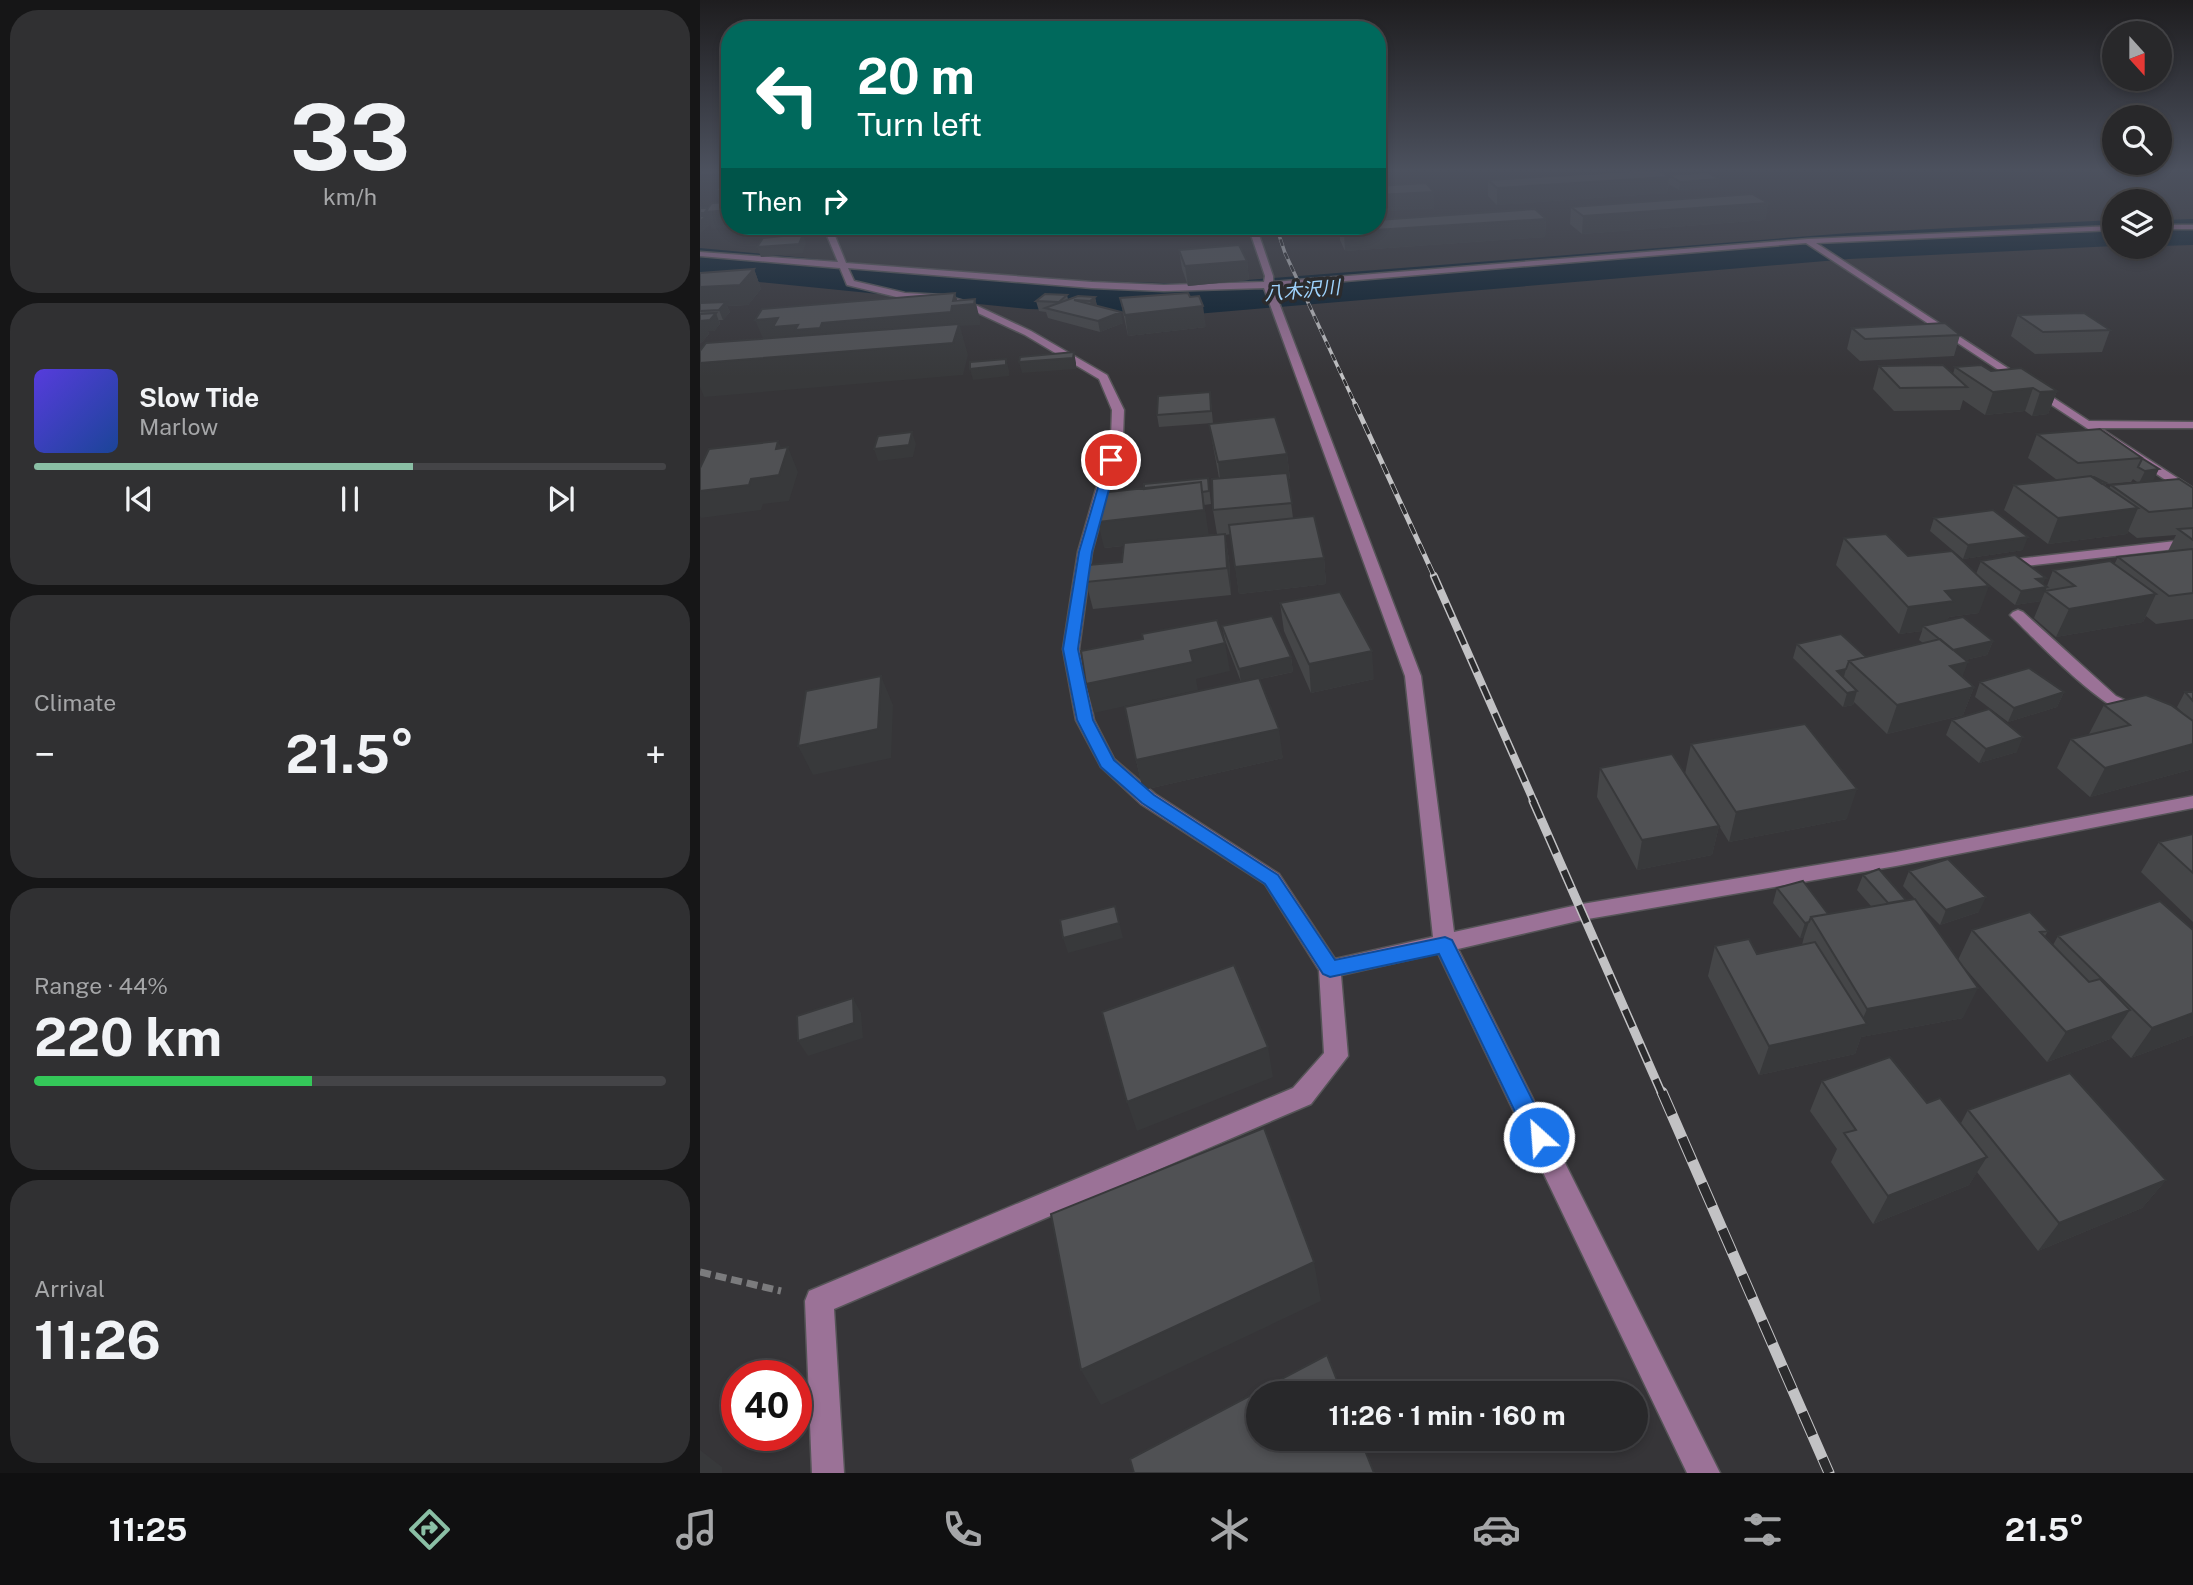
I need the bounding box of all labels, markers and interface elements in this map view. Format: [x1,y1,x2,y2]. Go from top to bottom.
north arrow [2102,21,2172,91]
map controls [2102,21,2172,259]
text: 20 m [857,47,975,105]
icon: left [742,49,833,140]
text: 33 [290,84,410,190]
button: search [2102,105,2172,175]
text: Turn left [857,106,982,143]
icon: right [816,182,854,220]
text: km/h [323,183,377,210]
text: Then [742,186,802,217]
button: layers [2102,189,2172,259]
water label: 八木沢川 [1263,276,1343,304]
text: Slow Tide [139,382,259,413]
text: Marlow [139,413,218,440]
pin [1081,430,1141,490]
icon: arrive [1092,441,1130,479]
icon: previous [120,480,158,518]
icon: pause [331,480,369,518]
icon: next [542,480,580,518]
text: Climate [34,689,116,716]
text: 21.5° [285,724,415,785]
text: − [34,732,55,777]
text: + [645,732,666,777]
text: Range · 44% [34,972,168,999]
text: 220 km [34,1007,222,1068]
position arrow [1502,1100,1576,1174]
text: Arrival [34,1275,105,1302]
text: 11:26 [34,1310,161,1371]
speed limit sign: 40 [721,1360,812,1451]
text: 11:26 · 1 min · 160 m [1328,1400,1566,1431]
icon: directions [405,1505,454,1554]
icon: music [672,1505,721,1554]
icon: phone [938,1505,987,1554]
icon: climate [1205,1505,1254,1554]
icon: car [1472,1505,1521,1554]
icon: filters [1738,1505,1787,1554]
text: 11:25 [109,1511,187,1548]
text: 21.5° [2005,1511,2084,1548]

